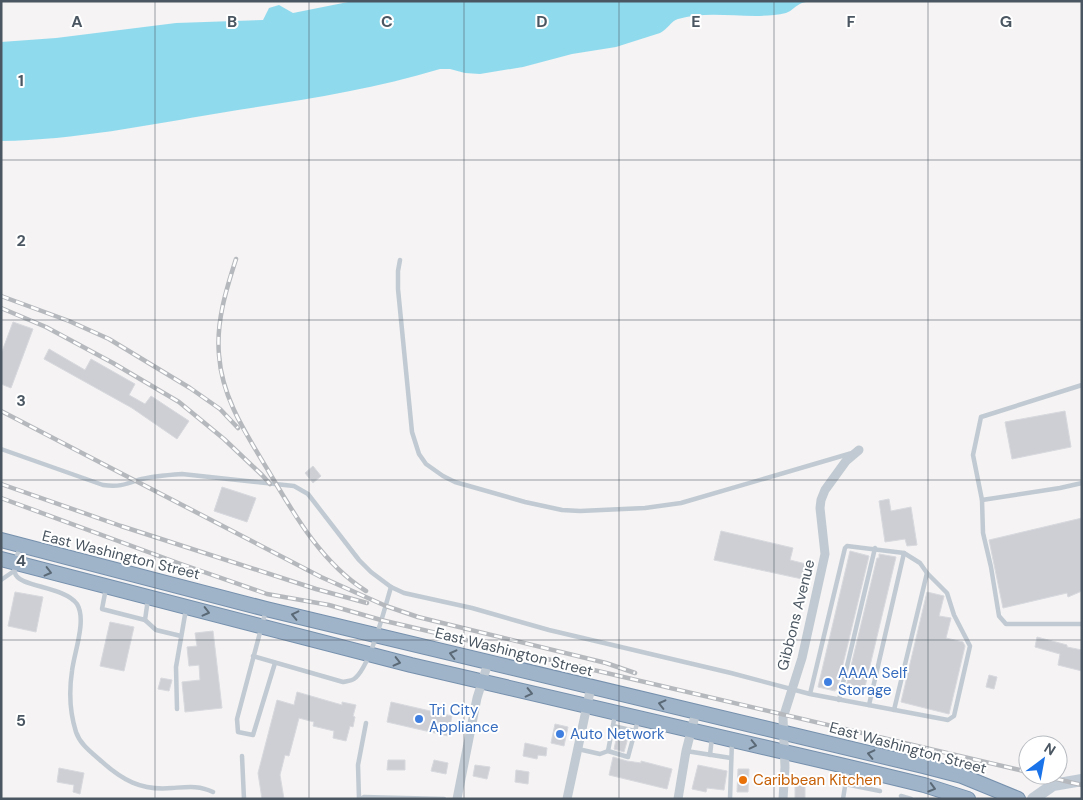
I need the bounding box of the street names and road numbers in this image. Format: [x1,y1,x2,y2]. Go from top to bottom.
street label: East Washington Street [40,526,202,584]
street label: Gibbons Avenue [773,557,819,673]
street label: East Washington Street [433,623,595,681]
street label: East Washington Street [827,717,989,779]

